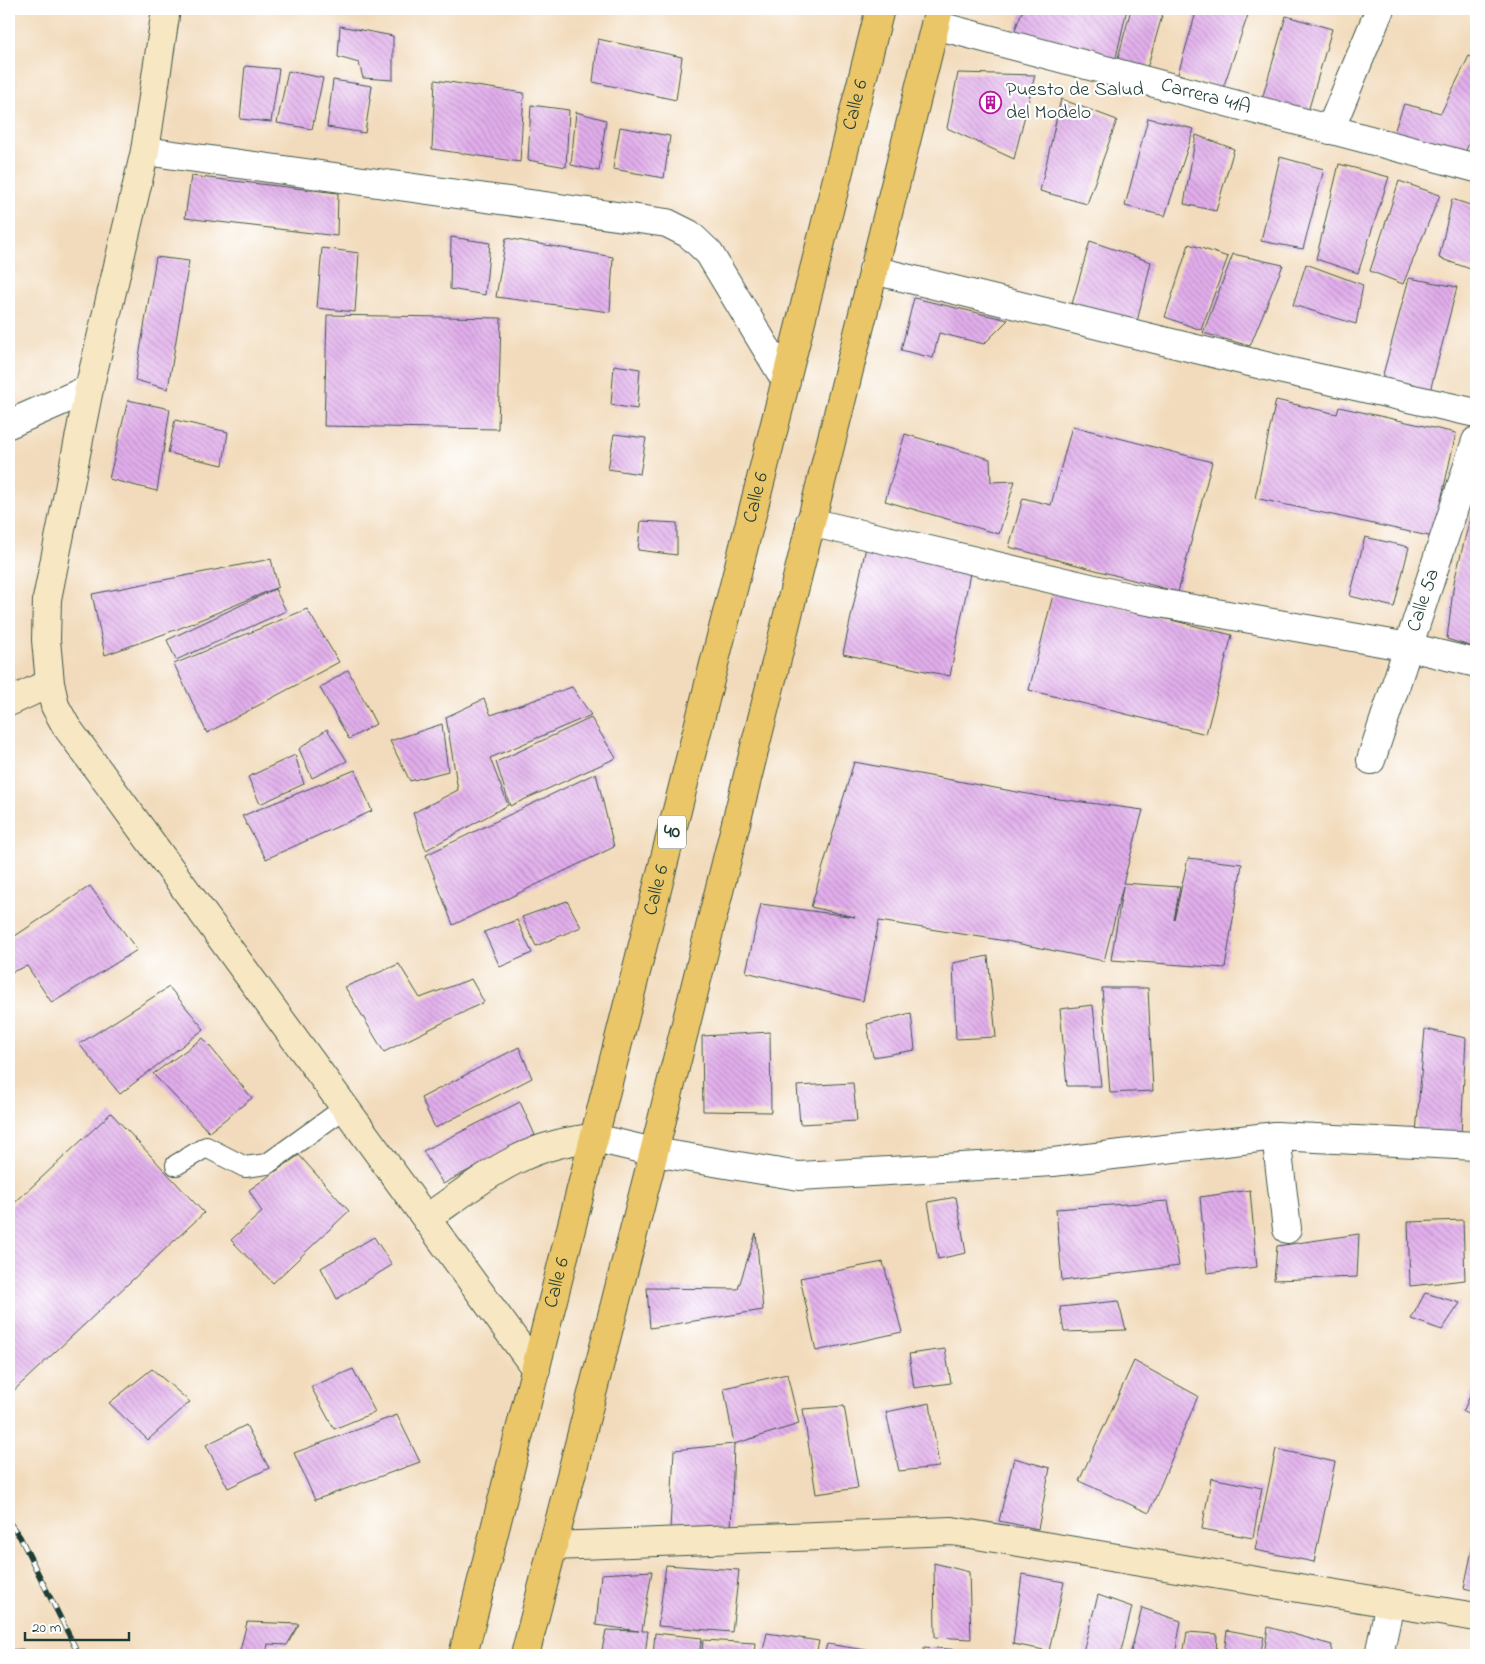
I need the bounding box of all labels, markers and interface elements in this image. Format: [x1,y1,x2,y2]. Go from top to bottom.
street label: Carrera 41A [1157,71,1254,122]
street label: Calle 6 [835,76,876,133]
place label: Puesto de Salud del Modelo [1006,76,1144,128]
building icon: Puesto de Salud del Modelo [978,90,1002,114]
street label: Calle 6 [736,469,777,526]
street label: Calle 5a [1400,565,1447,636]
road number: 40 [658,816,686,849]
street label: Calle 6 [636,862,677,919]
street label: Calle 6 [537,1254,578,1311]
scale bar [25,1609,129,1641]
text: 20 m [32,1617,62,1639]

